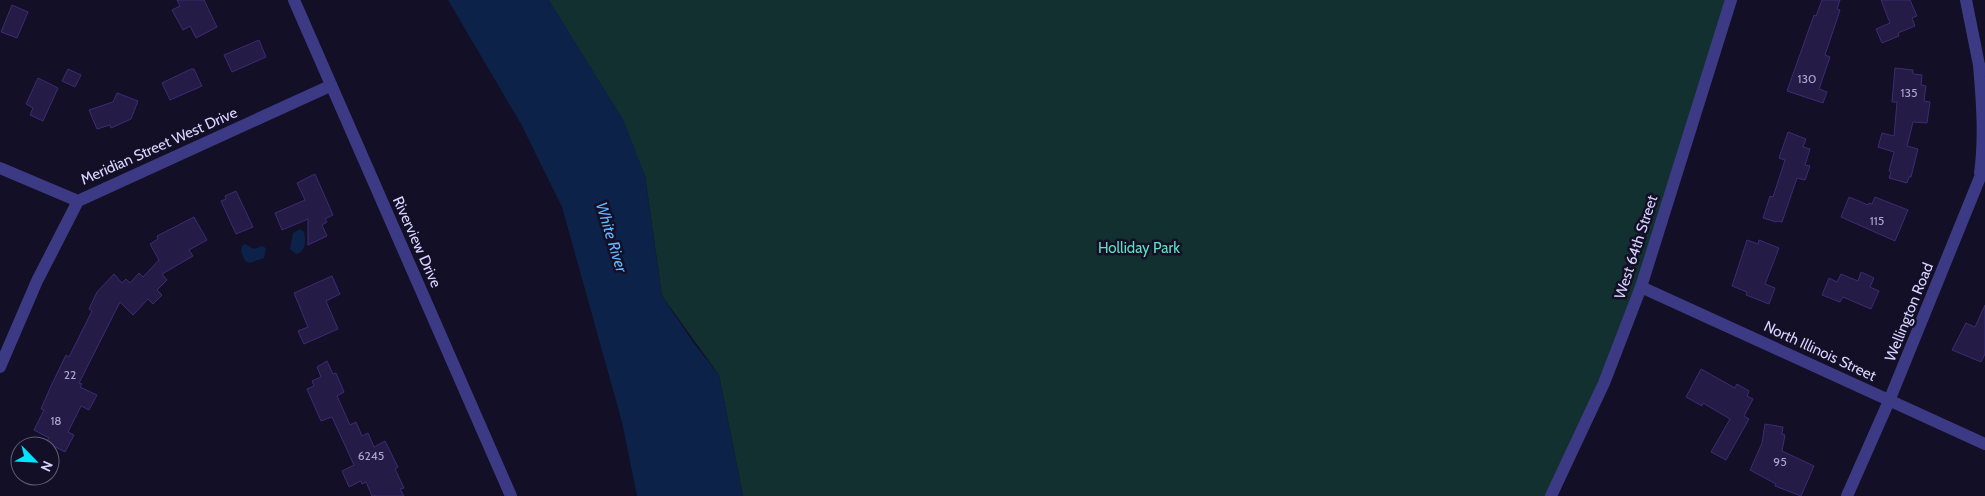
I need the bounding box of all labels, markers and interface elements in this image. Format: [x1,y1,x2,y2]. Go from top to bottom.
house number: 130 [1798,71,1816,86]
house number: 135 [1901,85,1917,100]
street label: Meridian Street West Drive [78,103,240,189]
street label: West 64th Street [1611,193,1661,301]
street label: Riverview Drive [389,194,445,291]
water label: White River [592,200,632,276]
house number: 115 [1870,213,1884,228]
park label: Holliday Park [1098,239,1180,257]
street label: Wellington Road [1881,260,1937,364]
street label: North Illinois Street [1761,317,1879,385]
house number: 22 [64,367,76,382]
house number: 18 [50,413,62,428]
north arrow [10,436,60,486]
house number: 6245 [358,448,384,463]
house number: 95 [1773,454,1787,469]
text: N [37,458,57,474]

